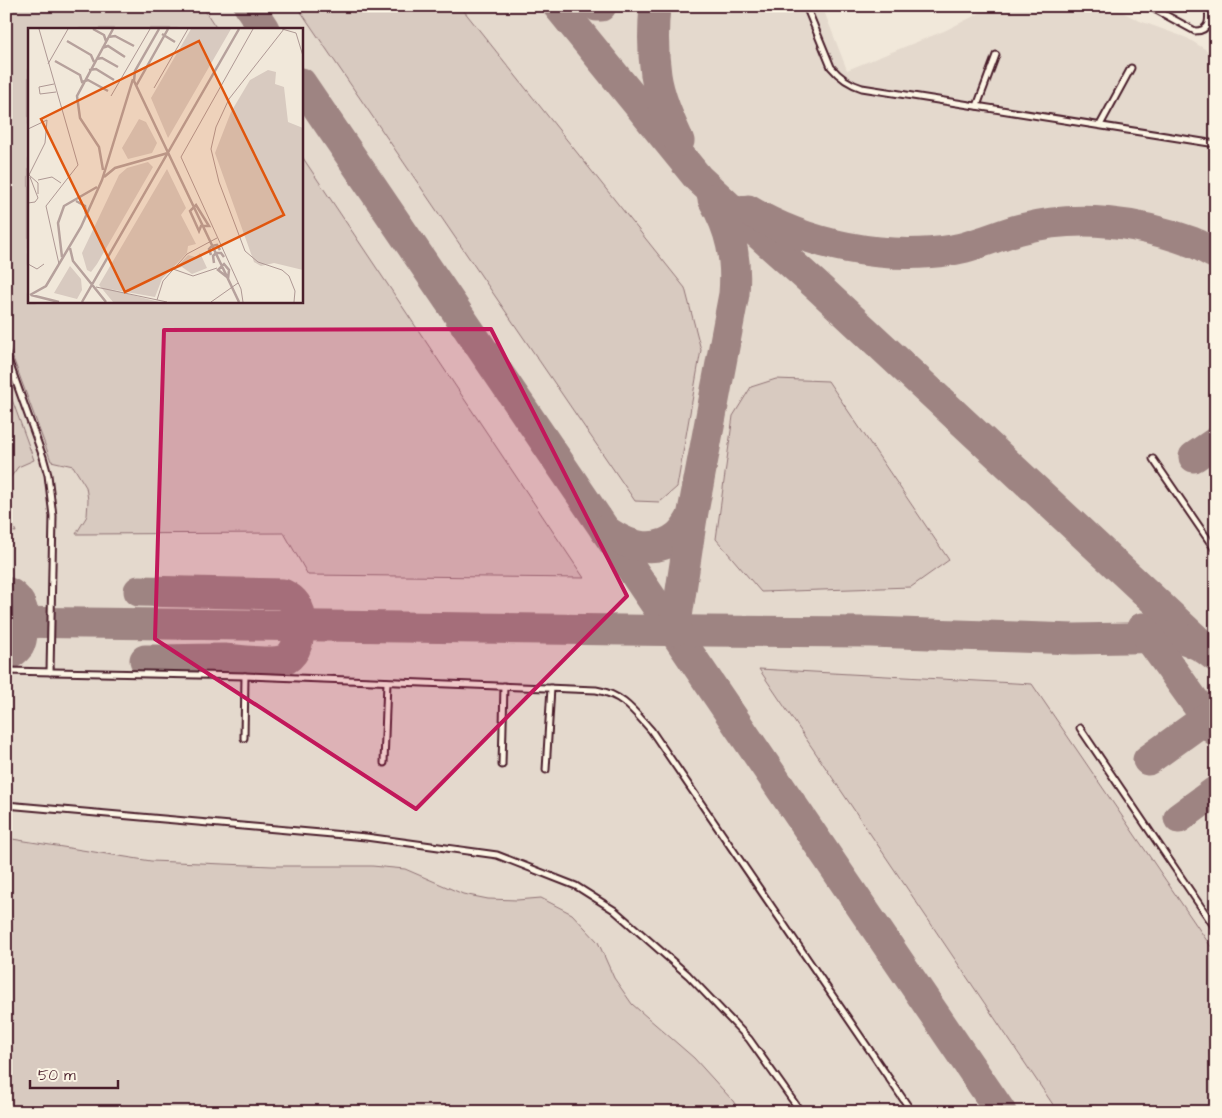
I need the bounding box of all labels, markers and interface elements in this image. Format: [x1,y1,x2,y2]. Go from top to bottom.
inset map [28,28,302,302]
scale bar [30,1058,118,1090]
text: 50 m [38,1065,76,1086]

